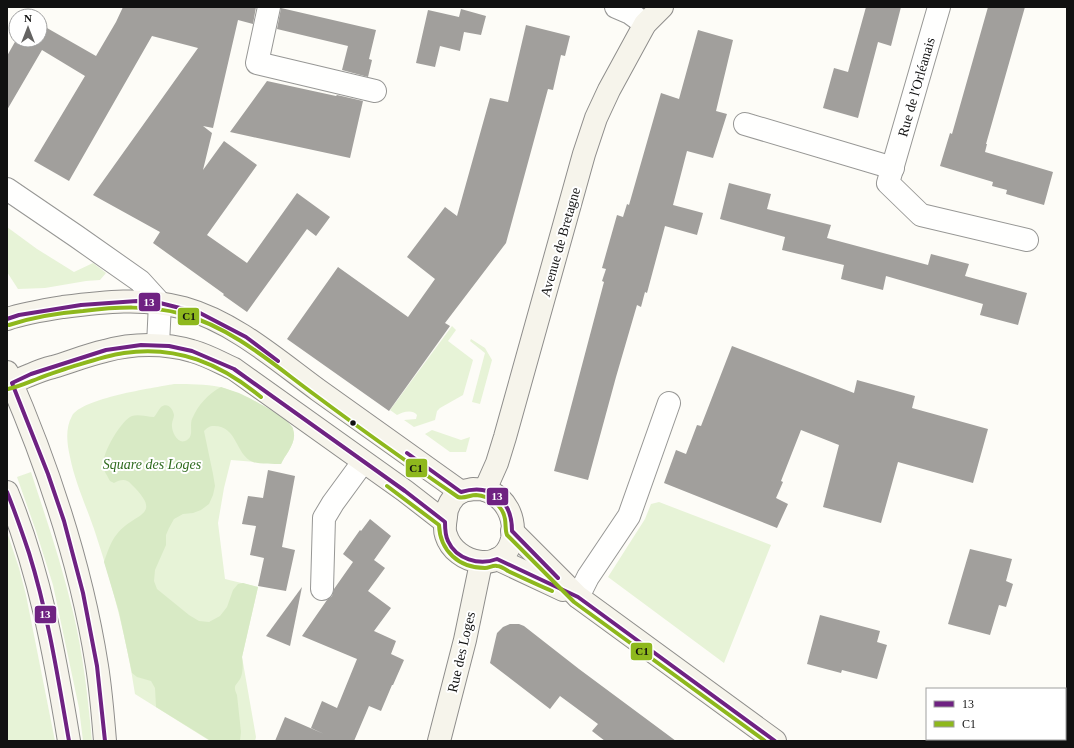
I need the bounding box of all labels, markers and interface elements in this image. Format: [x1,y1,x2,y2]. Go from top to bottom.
north arrow [8,8,48,48]
text: N [24,12,32,24]
street label: Rue de l'Orléanais [895,36,938,139]
street label: Avenue de Bretagne [538,186,583,299]
line badge: 13 [138,292,161,312]
text: 13 [144,296,155,308]
line badge: C1 [177,307,200,326]
text: C1 [182,310,196,322]
unlabelled marker [348,418,358,428]
park label: Square des Loges [103,457,202,472]
line badge: C1 [405,458,428,478]
text: C1 [409,462,423,474]
line badge: 13 [486,487,509,506]
text: 13 [492,490,503,502]
line badge: 13 [34,605,57,624]
text: 13 [40,608,51,620]
street label: Rue des Loges [445,610,478,694]
line badge: C1 [630,642,653,661]
text: C1 [635,645,649,657]
legend [926,688,1066,740]
text: 13 [962,697,974,711]
text: C1 [962,717,976,731]

